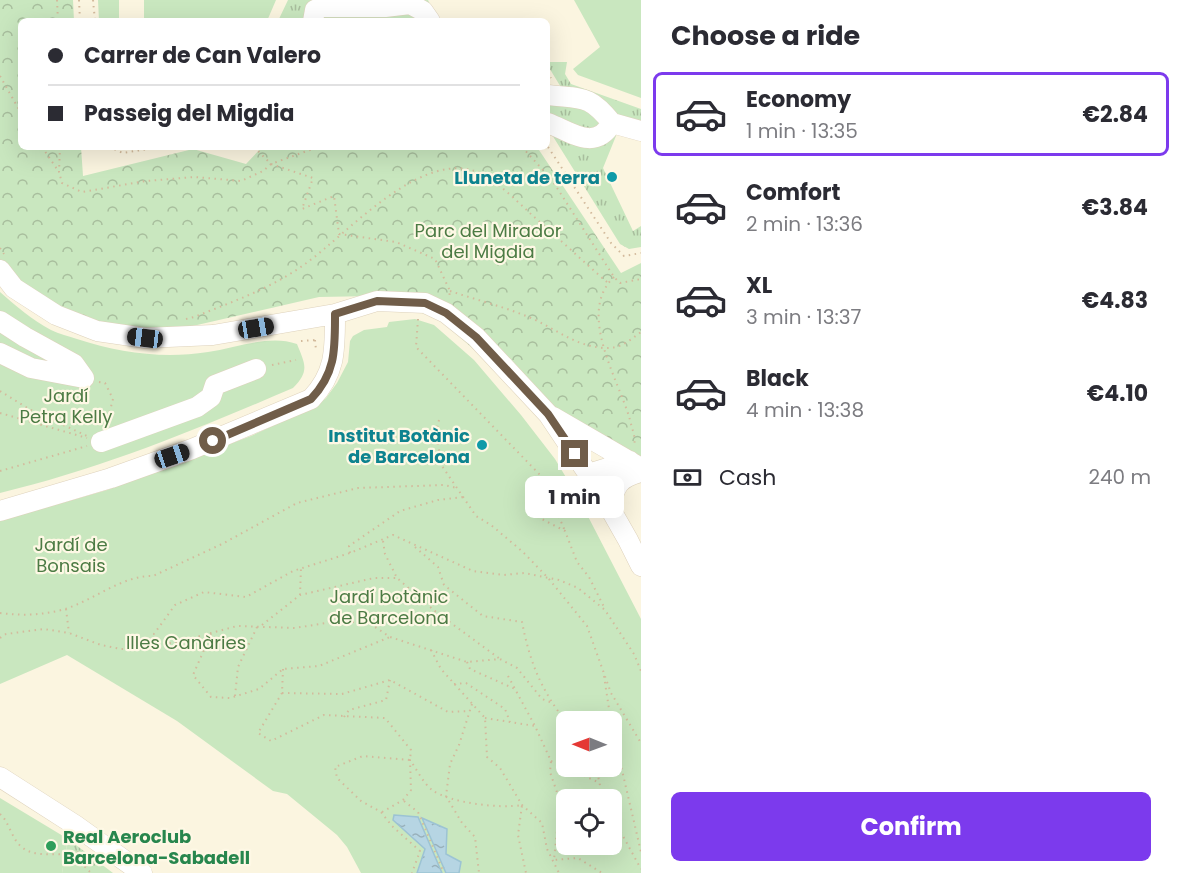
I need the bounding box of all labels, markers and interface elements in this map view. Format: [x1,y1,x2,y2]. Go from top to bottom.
text: Choose a ride [671,17,860,54]
text: Carrer de Can Valero [84,40,321,71]
text: Economy [746,84,851,115]
icon: car [674,87,728,141]
text: Passeig del Migdia [84,98,295,129]
text: €2.84 [1083,99,1148,130]
text: 1 min · 13:35 [746,117,858,145]
place label: Lluneta de terra [454,165,600,190]
marker: Lluneta de terra [605,170,619,184]
text: Comfort [746,177,840,208]
icon: car [674,180,728,234]
text: €3.84 [1082,192,1148,223]
text: 2 min · 13:36 [746,210,863,238]
park label: Parc del Mirador del Migdia [415,218,562,264]
text: XL [746,270,772,301]
icon: car [674,273,728,327]
text: €4.83 [1082,285,1148,316]
text: 3 min · 13:37 [746,303,862,331]
car [237,316,275,340]
car [126,327,164,349]
text: Black [746,363,809,394]
icon: car [674,366,728,420]
text: €4.10 [1087,378,1148,409]
park label: Jardí Petra Kelly [20,383,112,429]
text: 4 min · 13:38 [746,396,864,424]
place label: Institut Botànic de Barcelona [328,423,470,469]
route start [199,427,226,454]
marker: Institut Botànic de Barcelona [475,438,489,452]
route end [561,440,588,467]
car [152,442,192,470]
icon: cash [671,461,704,494]
text: Cash [719,462,776,493]
text: 240 m [1088,463,1151,491]
callout: 1 min [526,475,624,517]
text: 1 min [548,483,601,511]
park label: Jardí de Bonsais [34,532,108,578]
park label: Jardí botànic de Barcelona [329,584,449,630]
park label: Illes Canàries [126,630,246,655]
north arrow [556,711,622,777]
map controls [556,711,622,855]
button: locate [556,789,622,855]
button: Confirm [671,792,1151,861]
place label: Real Aeroclub Barcelona-Sabadell [63,824,250,870]
marker: Real Aeroclub Barcelona-Sabadell [44,839,58,853]

